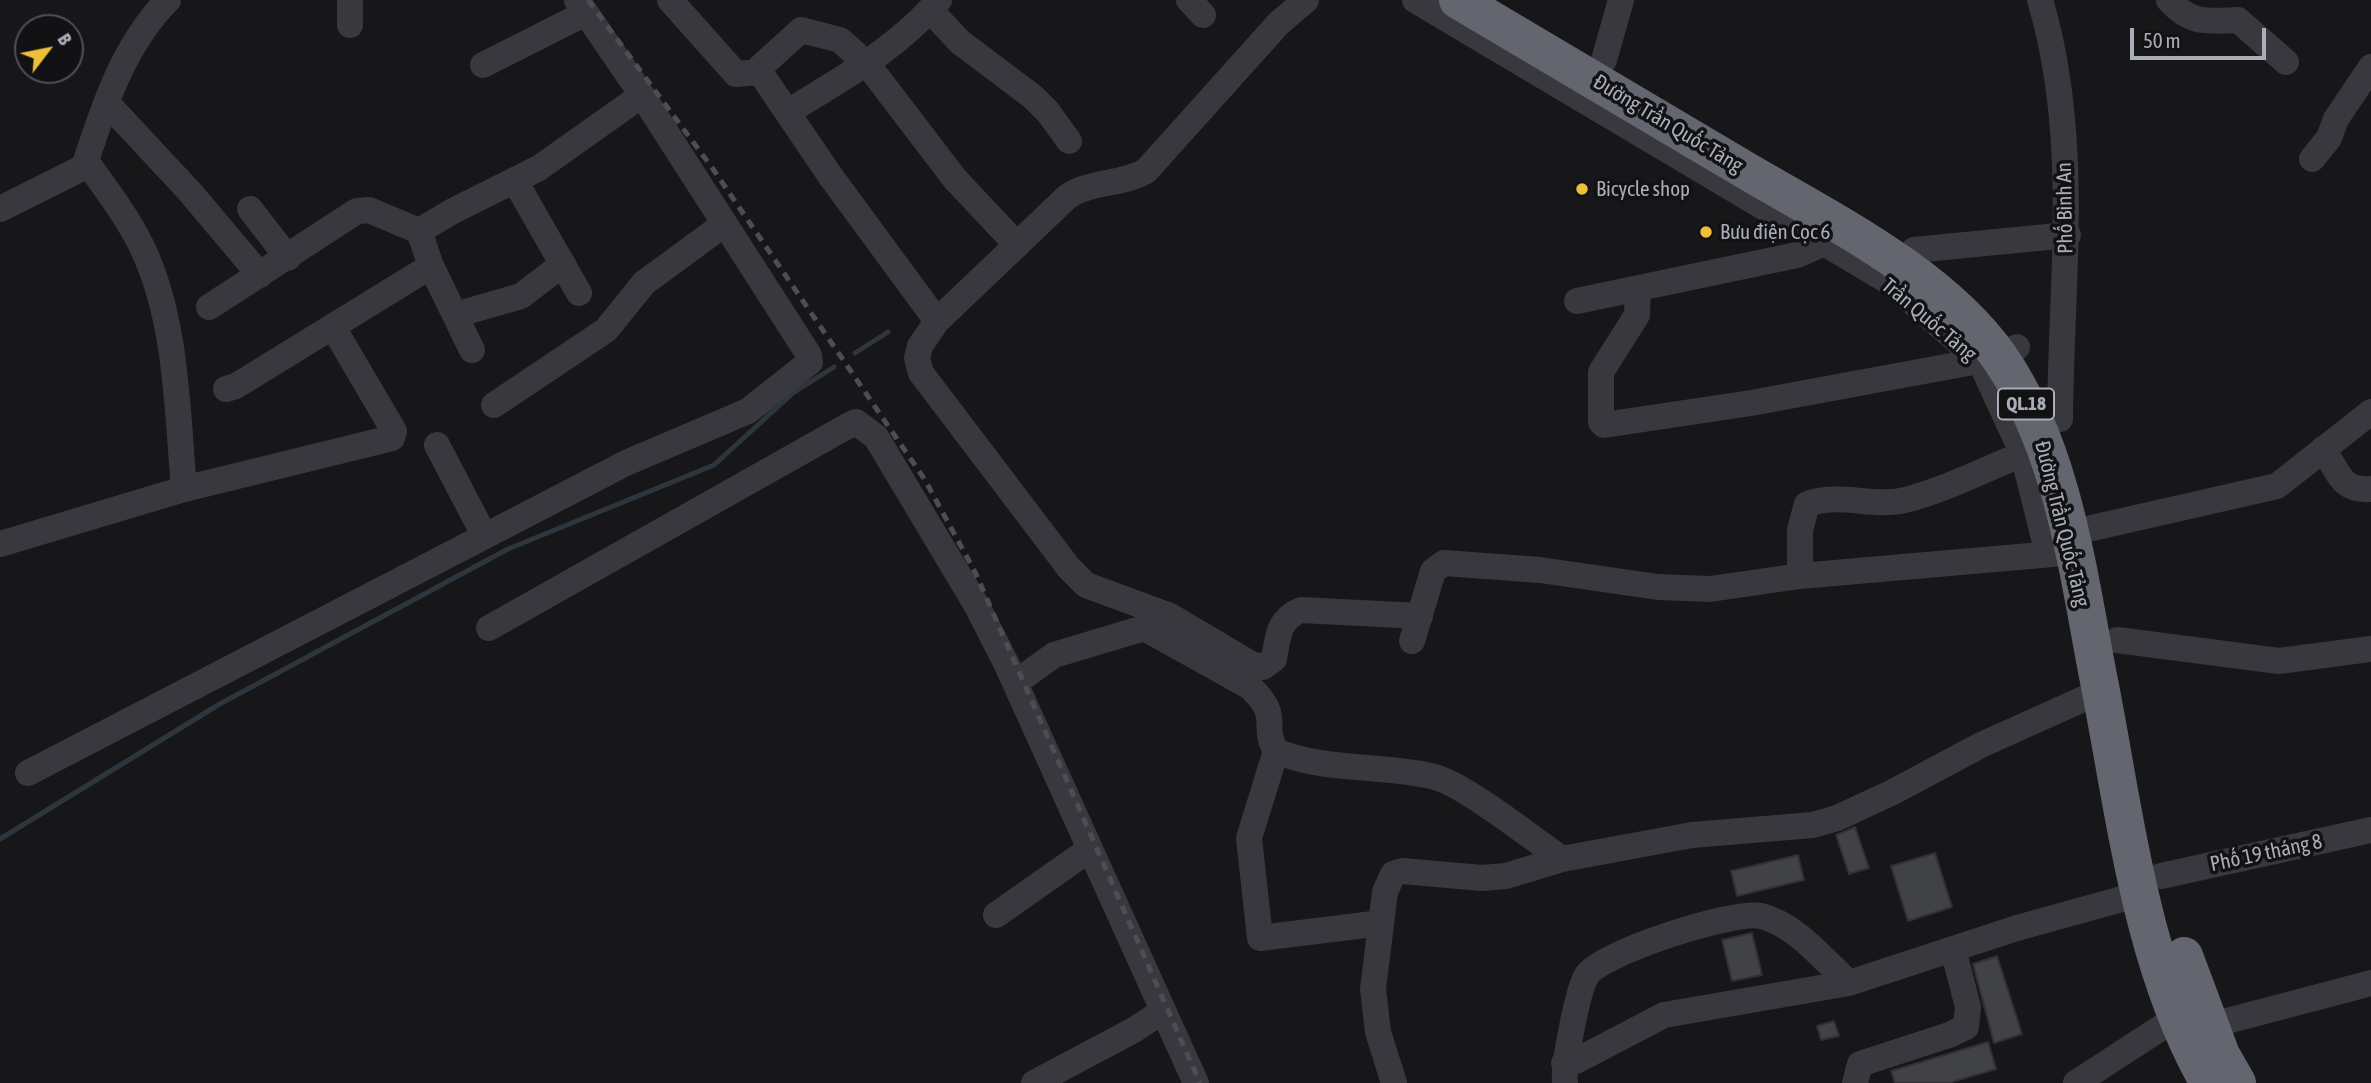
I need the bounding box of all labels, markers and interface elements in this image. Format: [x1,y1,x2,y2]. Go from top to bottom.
north arrow [14,14,84,84]
scale bar [2133,14,2270,58]
text: 50 m [2143,28,2181,52]
text: B [53,29,77,49]
street label: Đường Trần Quốc Tảng [1589,69,1747,179]
street label: Phố Bình An [2052,162,2078,254]
place label: Bicycle shop [1596,176,1690,202]
marker: Bicycle shop [1574,181,1590,197]
place label: Bưu điện Cọc 6 [1720,219,1830,245]
marker: Bưu điện Cọc 6 [1698,224,1714,240]
street label: Trần Quốc Tảng [1876,273,1982,367]
road number: QL.18 [1998,388,2054,420]
street label: Đường Trần Quốc Tảng [2029,438,2095,610]
street label: Phố 19 tháng 8 [2208,829,2324,877]

